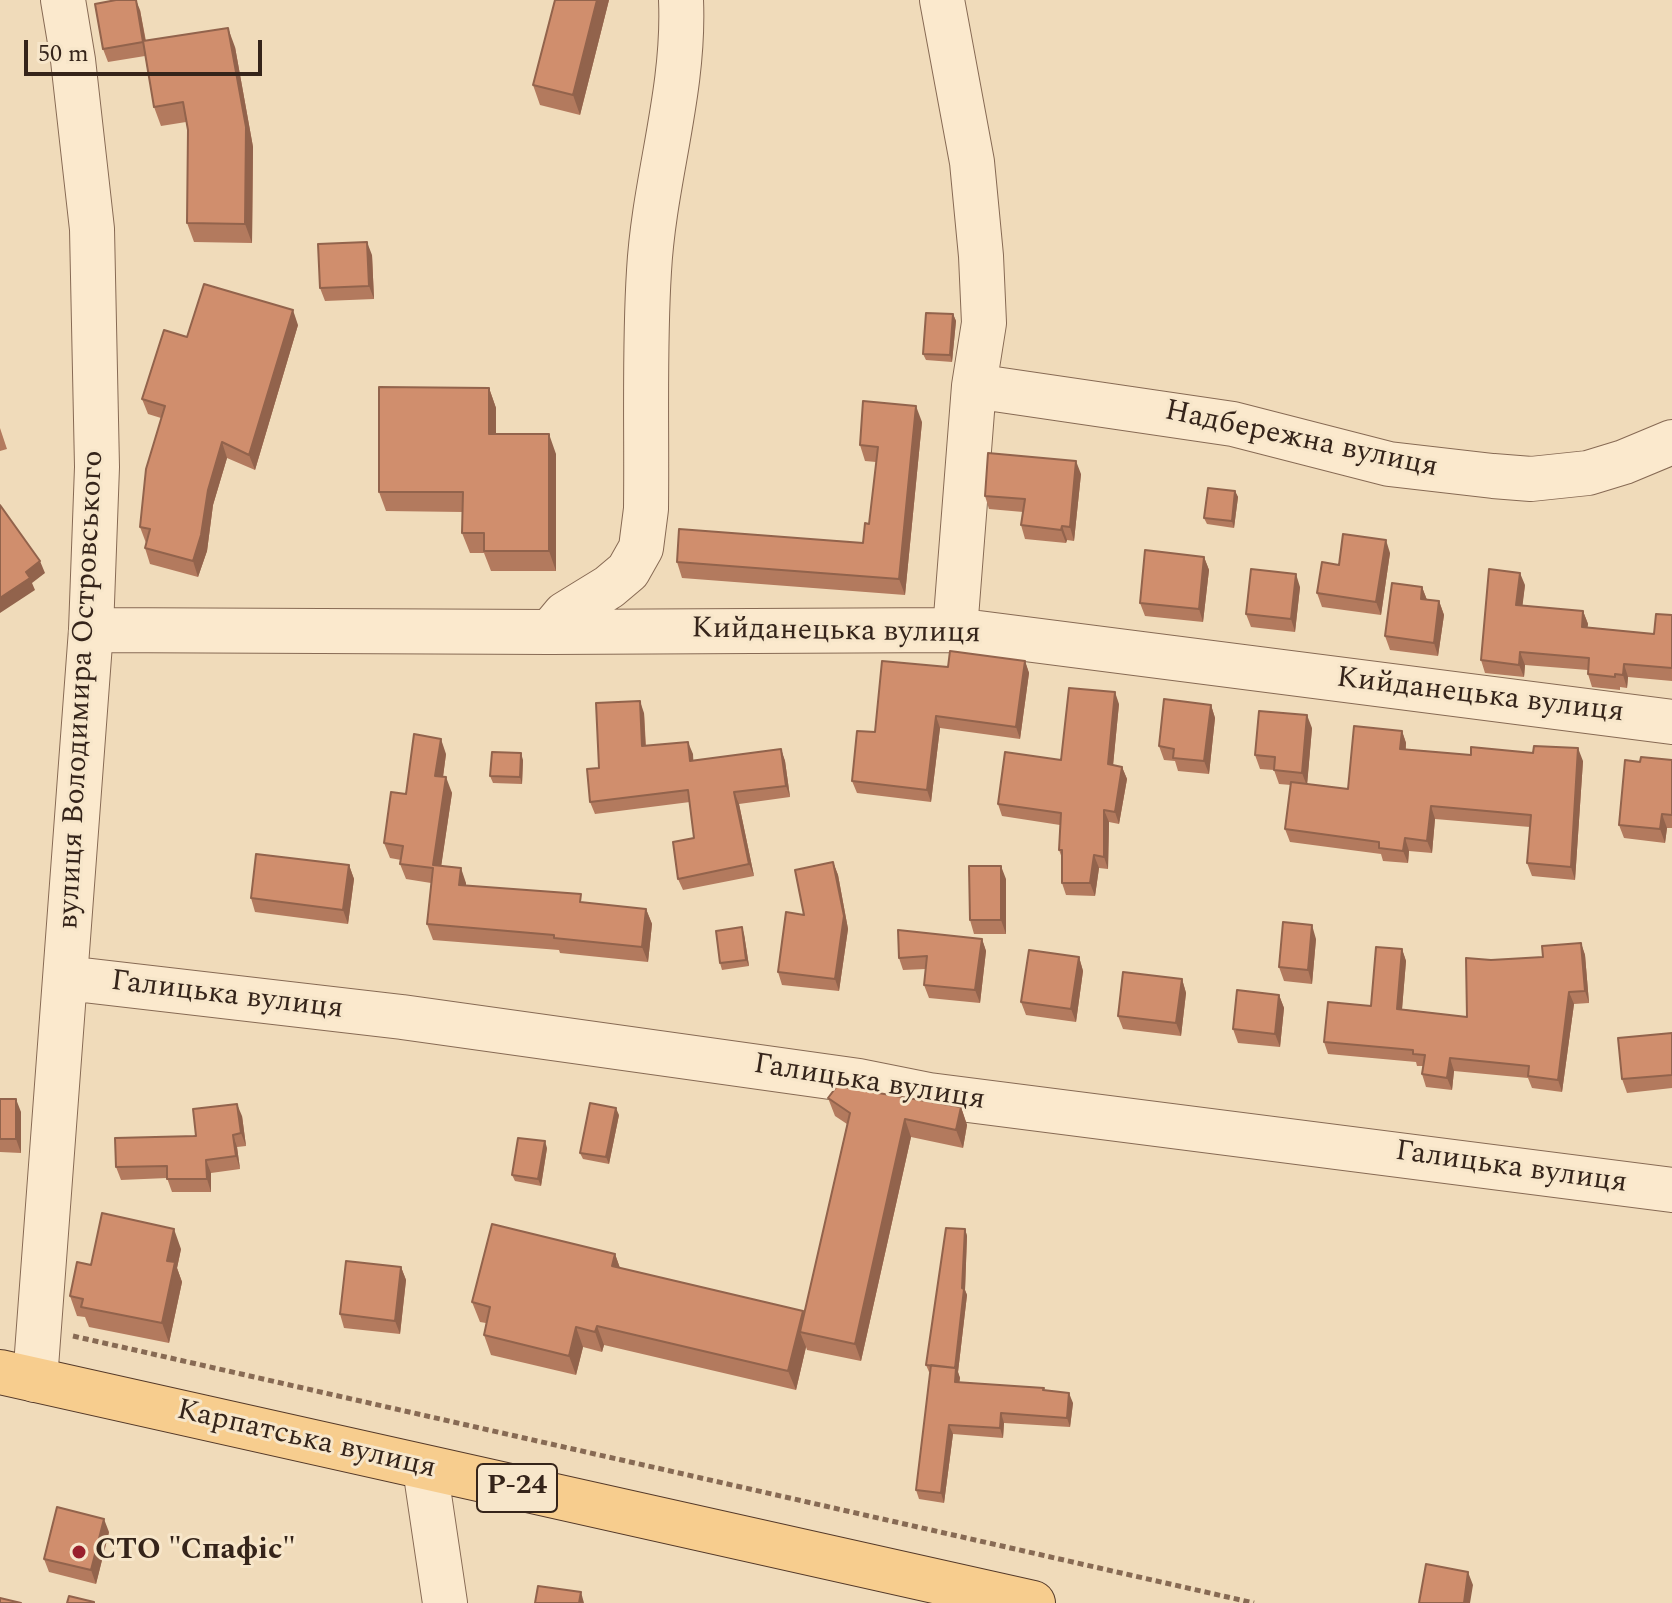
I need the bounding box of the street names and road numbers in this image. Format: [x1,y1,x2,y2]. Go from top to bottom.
street label: Надбережна вулиця [1161,394,1441,488]
street label: вулиця Володимира Островського [52,450,114,930]
street label: Кийданецька вулиця [691,612,981,654]
street label: Кийданецька вулиця [1334,662,1626,732]
street label: Галицька вулиця [109,965,345,1029]
street label: Галицька вулиця [751,1048,987,1120]
street label: Галицька вулиця [1393,1135,1629,1203]
street label: Карпатська вулиця [173,1394,439,1488]
road number: Р-24 [477,1464,557,1512]

